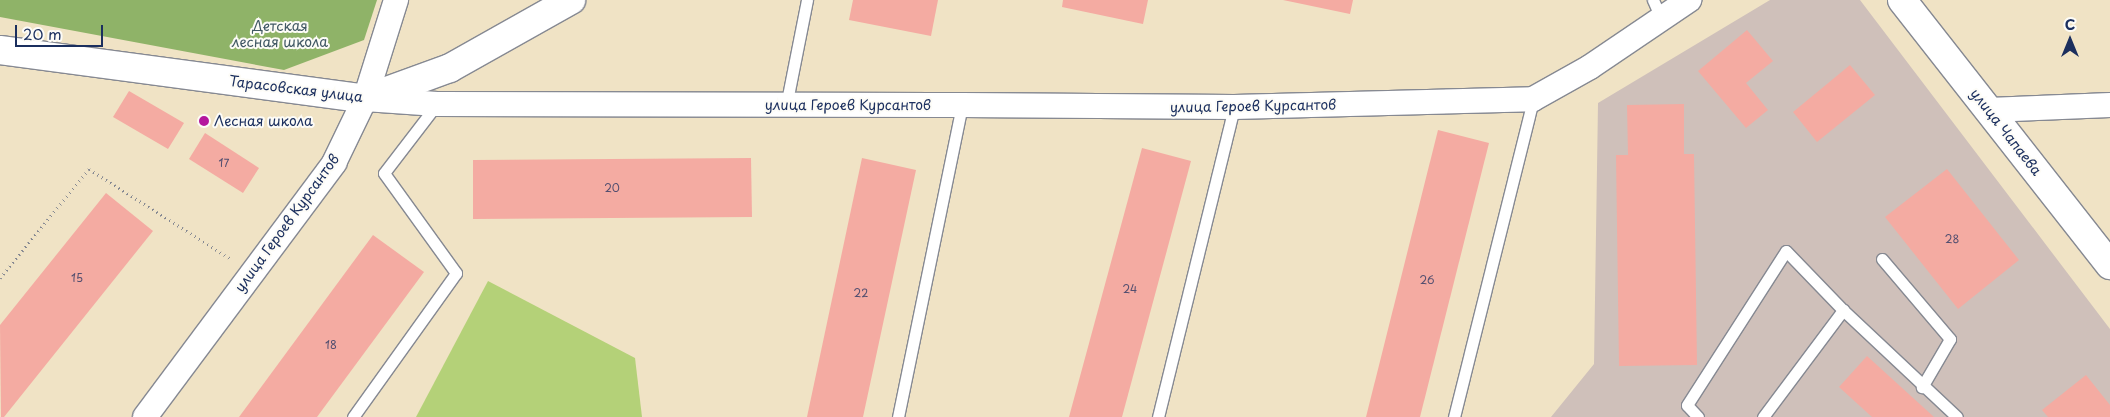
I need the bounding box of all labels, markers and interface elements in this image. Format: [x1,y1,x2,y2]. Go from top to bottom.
text: С [2065,14,2075,35]
scale bar [18,15,105,47]
north arrow [2045,15,2095,65]
park label: Детская лесная школа [232,18,328,50]
text: 20 m [23,22,62,45]
street label: Тарасовская улица [228,72,364,106]
street label: улица Чапаева [1967,85,2045,179]
street label: улица Героев Курсантов [1169,96,1337,116]
street label: улица Героев Курсантов [764,97,932,113]
place label: Лесная школа [214,113,313,129]
marker: Лесная школа [198,115,210,127]
street label: улица Героев Курсантов [231,150,343,296]
house number: 17 [219,156,229,170]
house number: 20 [604,181,620,195]
house number: 28 [1945,232,1959,246]
house number: 15 [71,271,83,285]
house number: 26 [1419,273,1435,287]
house number: 24 [1123,282,1137,296]
house number: 22 [854,286,868,300]
house number: 18 [325,338,337,352]

